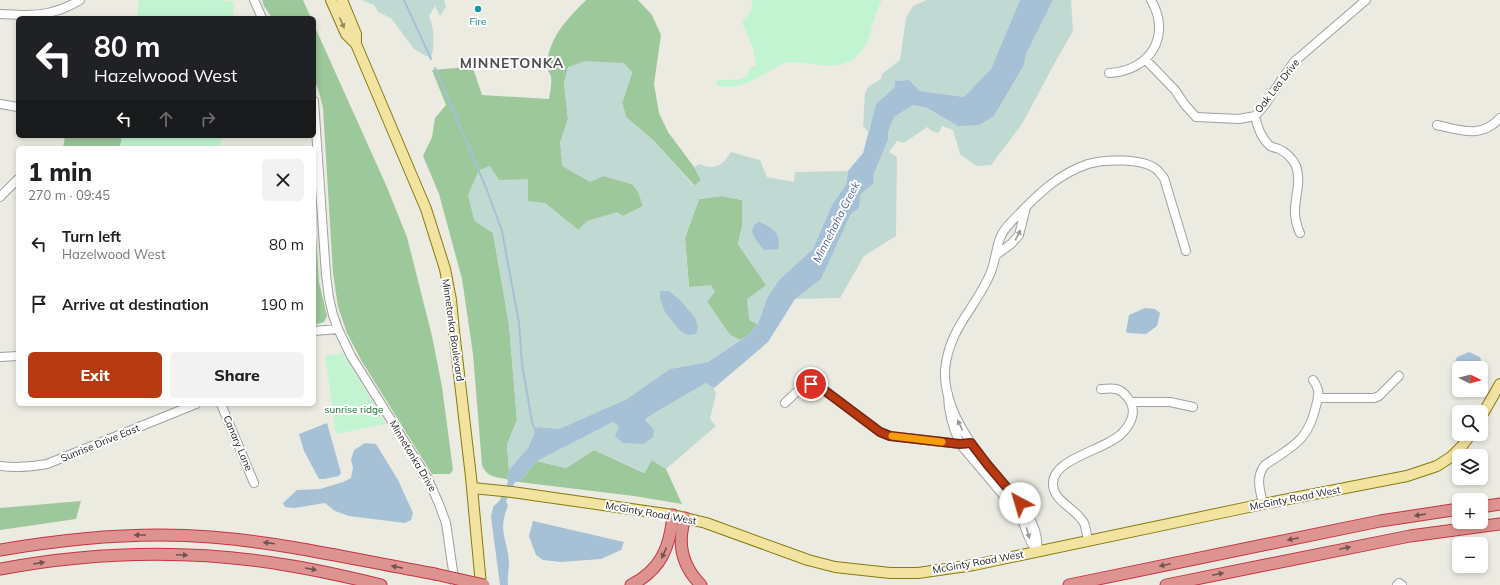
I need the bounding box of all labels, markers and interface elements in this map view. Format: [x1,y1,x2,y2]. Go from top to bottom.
marker: Fire [473,4,483,14]
place label: Fire [469,15,487,28]
one-way arrow [339,18,345,30]
text: 80 m [94,29,160,64]
icon: left [28,32,80,84]
district label: MINNETONKA [460,54,564,72]
street label: Oak Lea Drive [1252,56,1302,116]
text: Hazelwood West [94,64,237,87]
icon: left [113,108,135,130]
icon: ahead [155,108,177,130]
icon: right [197,108,219,130]
text: 1 min [28,157,92,187]
button: close [262,159,304,201]
water label: Minnehaha Creek [810,179,863,265]
text: 270 m · 09:45 [28,187,110,203]
text: Turn left [62,227,121,246]
one-way arrow [1014,229,1021,241]
icon: left [28,233,50,255]
text: 80 m [269,235,304,254]
text: Hazelwood West [62,246,165,262]
street label: Minnetonka Boulevard [439,278,467,382]
icon: arrive [28,293,50,315]
text: Arrive at destination [62,295,209,314]
text: 190 m [260,295,304,314]
button: Exit [28,352,162,398]
button: Share [170,352,304,398]
north arrow [1452,361,1488,397]
map controls [1452,361,1488,573]
pin [794,367,828,401]
icon: arrive [800,373,822,395]
park label: sunrise ridge [324,403,384,416]
button: search [1452,405,1488,441]
street label: Canary Lane [220,413,256,473]
street label: Minnetonka Drive [387,418,439,494]
one-way arrow [957,419,964,430]
street label: Sunrise Drive East [59,421,142,465]
button: layers [1452,449,1488,485]
position arrow [999,482,1041,524]
street label: McGinty Road West [1249,483,1342,513]
button: + [1452,493,1488,529]
street label: McGinty Road West [605,499,698,527]
one-way arrow [1414,512,1426,518]
one-way arrow [1025,528,1031,540]
one-way arrow [133,532,146,538]
one-way arrow [1287,536,1299,542]
button: − [1452,537,1488,573]
one-way arrow [263,540,275,547]
one-way arrow [1339,545,1351,551]
one-way arrow [661,547,667,559]
street label: McGinty Road West [932,548,1025,576]
one-way arrow [176,551,188,558]
one-way arrow [32,560,45,566]
one-way arrow [1159,563,1172,569]
one-way arrow [391,564,403,570]
one-way arrow [305,566,317,572]
one-way arrow [1212,571,1224,577]

